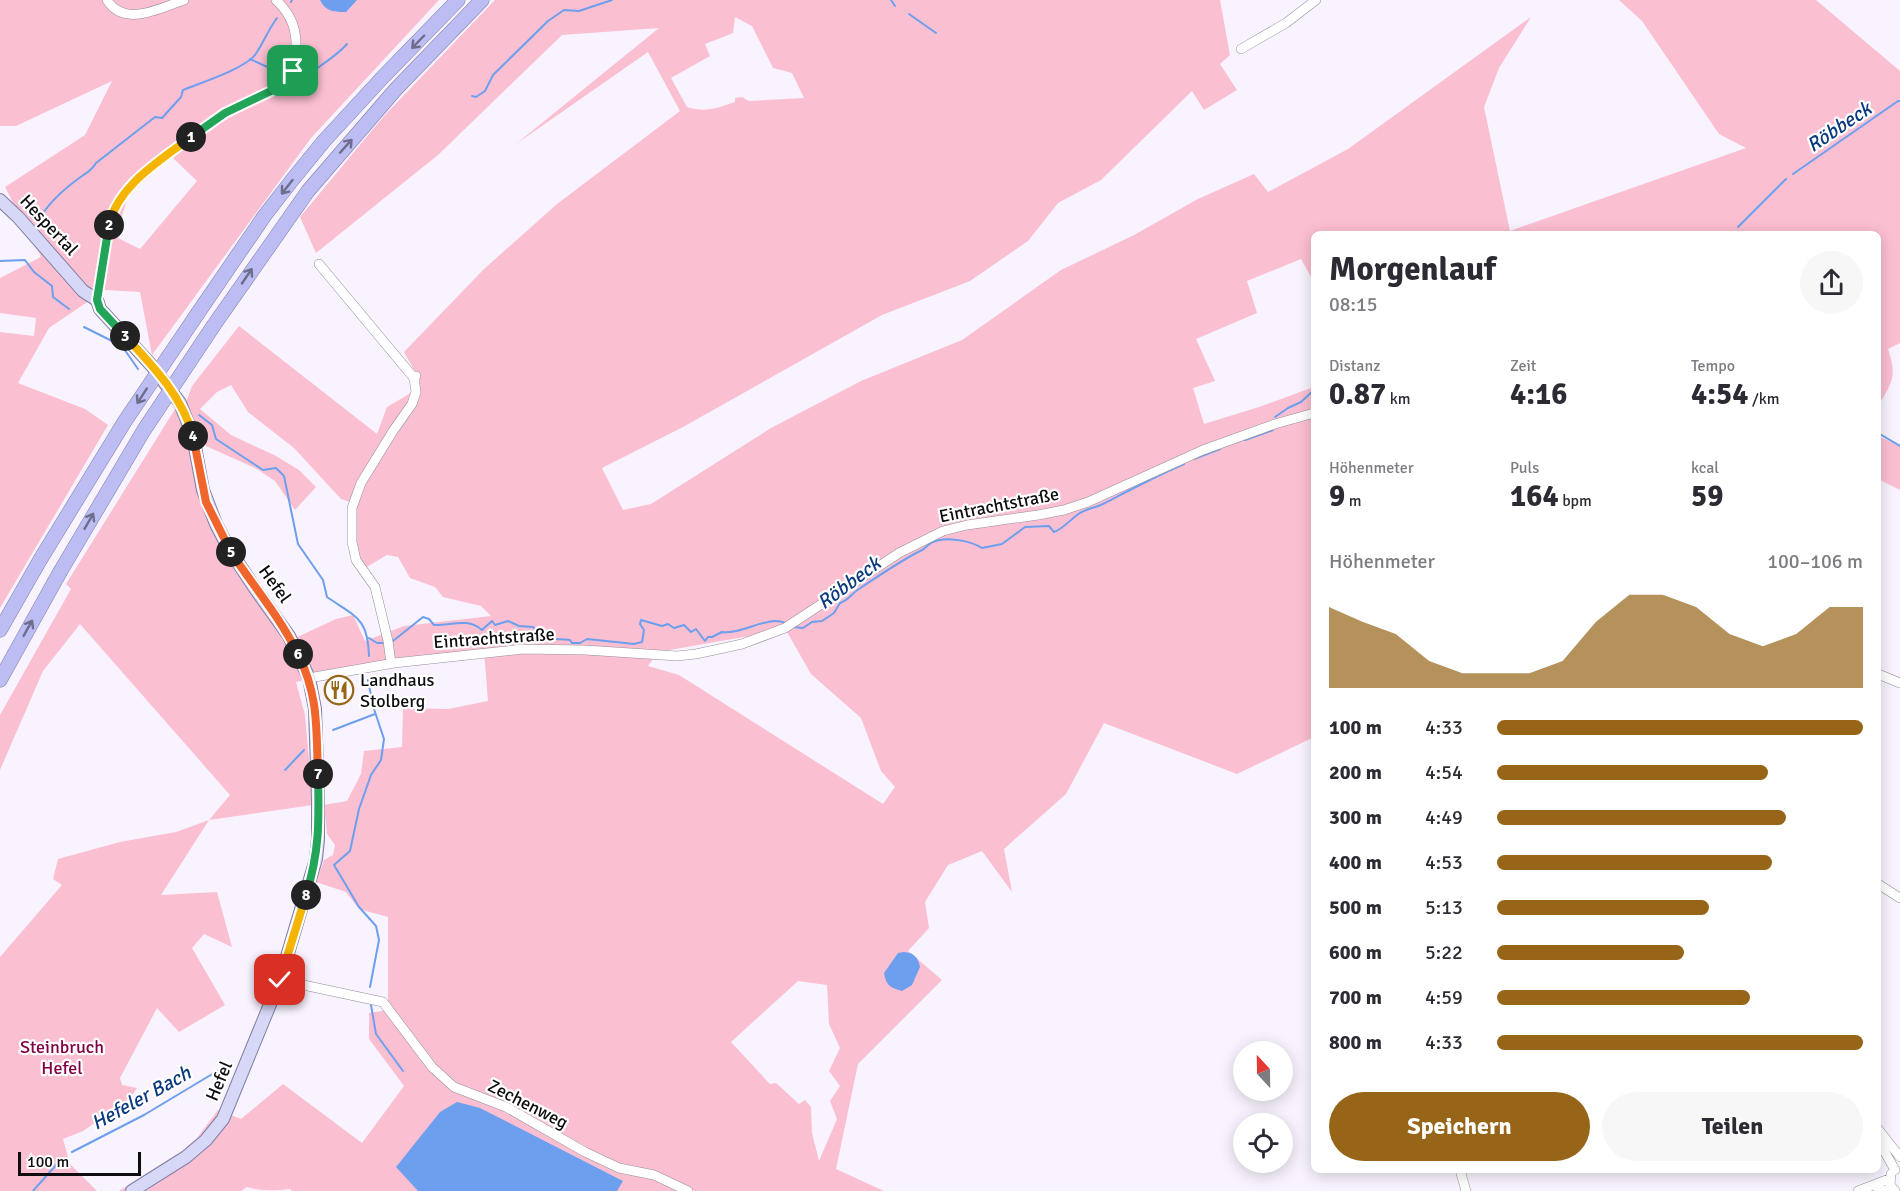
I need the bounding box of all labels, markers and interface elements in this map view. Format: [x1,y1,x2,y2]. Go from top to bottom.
one-way arrow [410,34,425,49]
pin [267,45,318,96]
icon: arrive [276,54,309,87]
water label: Röbbeck [1802,95,1878,158]
pin: 1 [176,122,206,152]
text: 1 [187,127,195,147]
one-way arrow [339,139,353,154]
one-way arrow [281,178,294,194]
street label: Hespertal [15,190,83,260]
pin: 2 [94,210,124,240]
text: 2 [105,215,113,235]
text: Morgenlauf [1329,249,1496,290]
button: share [1800,251,1863,314]
one-way arrow [241,268,253,285]
text: 08:15 [1329,292,1378,317]
pin: 3 [110,321,140,351]
text: 3 [121,326,129,346]
text: Distanz [1329,356,1380,376]
text: Zeit [1510,356,1536,376]
text: Tempo [1691,356,1735,376]
text: 0.87 [1329,376,1386,413]
text: 4:16 [1510,376,1567,413]
text: 4:54 [1691,376,1748,413]
one-way arrow [135,387,147,404]
text: km [1386,389,1411,409]
text: /km [1748,389,1780,409]
pin: 4 [178,421,208,451]
text: 4 [189,426,197,446]
text: Höhenmeter [1329,458,1414,478]
text: Puls [1510,458,1539,478]
text: kcal [1691,458,1719,478]
text: 9 [1329,478,1345,515]
text: 164 [1510,478,1559,515]
text: 59 [1691,478,1723,515]
street label: Eintrachtstraße [937,483,1061,527]
text: m [1345,491,1361,511]
text: bpm [1559,491,1592,511]
one-way arrow [83,513,95,530]
pin: 5 [216,537,246,567]
text: 5 [227,542,235,562]
text: Höhenmeter [1329,549,1435,574]
text: 100–106 m [1767,549,1863,574]
water label: Röbbeck [812,550,887,615]
street label: Hefel [254,561,296,607]
one-way arrow [22,620,34,637]
street label: Eintrachtstraße [433,623,555,653]
pin: 6 [283,639,313,669]
text: 6 [294,644,302,664]
place label: Landhaus Stolberg [360,669,434,712]
restaurant icon: Landhaus Stolberg [323,674,355,706]
text: 100 m [1329,715,1382,740]
text: 4:33 [1425,715,1463,740]
pin: 7 [303,759,333,789]
text: 200 m [1329,760,1382,785]
text: 4:54 [1425,760,1463,785]
text: 7 [314,764,322,784]
text: 300 m [1329,805,1382,830]
text: 4:49 [1425,805,1463,830]
text: 400 m [1329,850,1382,875]
text: 4:53 [1425,850,1463,875]
pin: 8 [291,880,321,910]
text: 8 [302,885,310,905]
text: 500 m [1329,895,1382,920]
text: 5:13 [1425,895,1463,920]
text: 600 m [1329,940,1382,965]
text: 5:22 [1425,940,1463,965]
pin [254,954,305,1005]
icon: check [263,963,296,996]
text: 700 m [1329,985,1382,1010]
text: 4:59 [1425,985,1463,1010]
text: 800 m [1329,1030,1382,1055]
text: 4:33 [1425,1030,1463,1055]
park label: Steinbruch Hefel [20,1036,104,1079]
north arrow [1233,1041,1293,1101]
map controls [1233,1041,1293,1173]
street label: Hefel [201,1058,237,1104]
water label: Hefeler Bach [87,1060,196,1136]
street label: Zechenweg [484,1074,572,1134]
button: Speichern [1329,1092,1590,1161]
button: Teilen [1602,1092,1863,1161]
button: locate [1233,1113,1293,1173]
scale bar [18,1149,141,1176]
text: 100 m [27,1152,69,1172]

